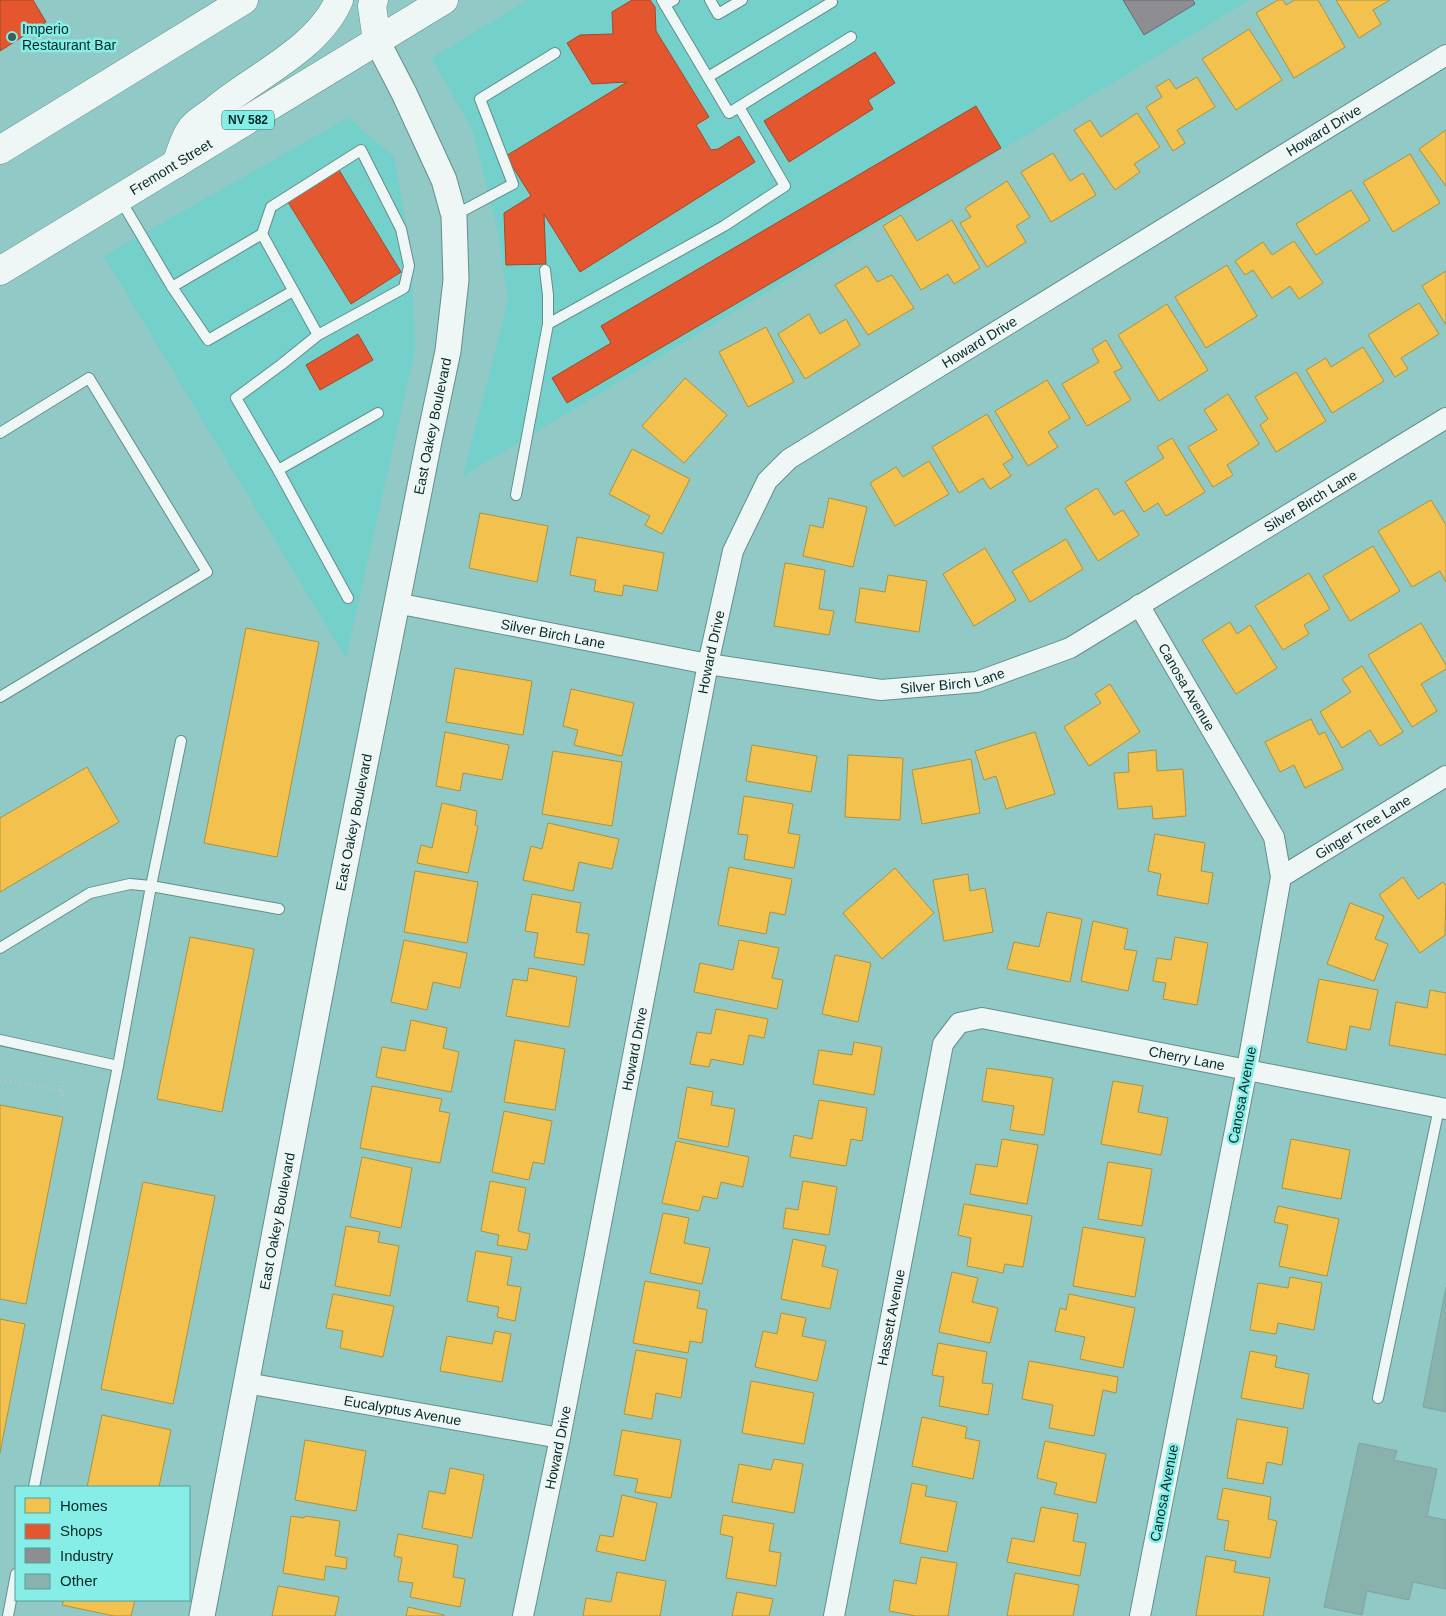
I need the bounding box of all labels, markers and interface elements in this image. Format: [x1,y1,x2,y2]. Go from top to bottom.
place label: Imperio Restaurant Bar [22,21,116,53]
marker: Imperio Restaurant Bar [6,31,18,43]
street label: Howard Drive [1283,101,1364,159]
road number: NV 582 [222,110,274,130]
street label: Fremont Street [127,136,215,198]
street label: Howard Drive [939,313,1020,371]
street label: East Oakey Boulevard [411,356,454,496]
street label: Silver Birch Lane [1261,466,1360,535]
street label: Howard Drive [694,609,728,695]
street label: Silver Birch Lane [499,616,607,652]
street label: Canosa Avenue [1155,640,1219,734]
street label: Silver Birch Lane [899,665,1007,696]
street label: East Oakey Boulevard [332,752,375,892]
street label: Ginger Tree Lane [1312,791,1414,862]
street label: Howard Drive [619,1005,650,1092]
street label: Cherry Lane [1147,1043,1226,1073]
street label: Canosa Avenue [1225,1045,1259,1145]
street label: East Oakey Boulevard [256,1151,298,1291]
street label: Hassett Avenue [874,1268,908,1367]
street label: Eucalyptus Avenue [343,1392,463,1429]
street label: Howard Drive [542,1404,574,1491]
street label: Canosa Avenue [1147,1443,1181,1543]
legend [15,1486,190,1601]
text: Homes [60,1497,108,1514]
text: Shops [60,1522,103,1539]
text: Industry [60,1547,114,1564]
text: Other [60,1572,98,1589]

